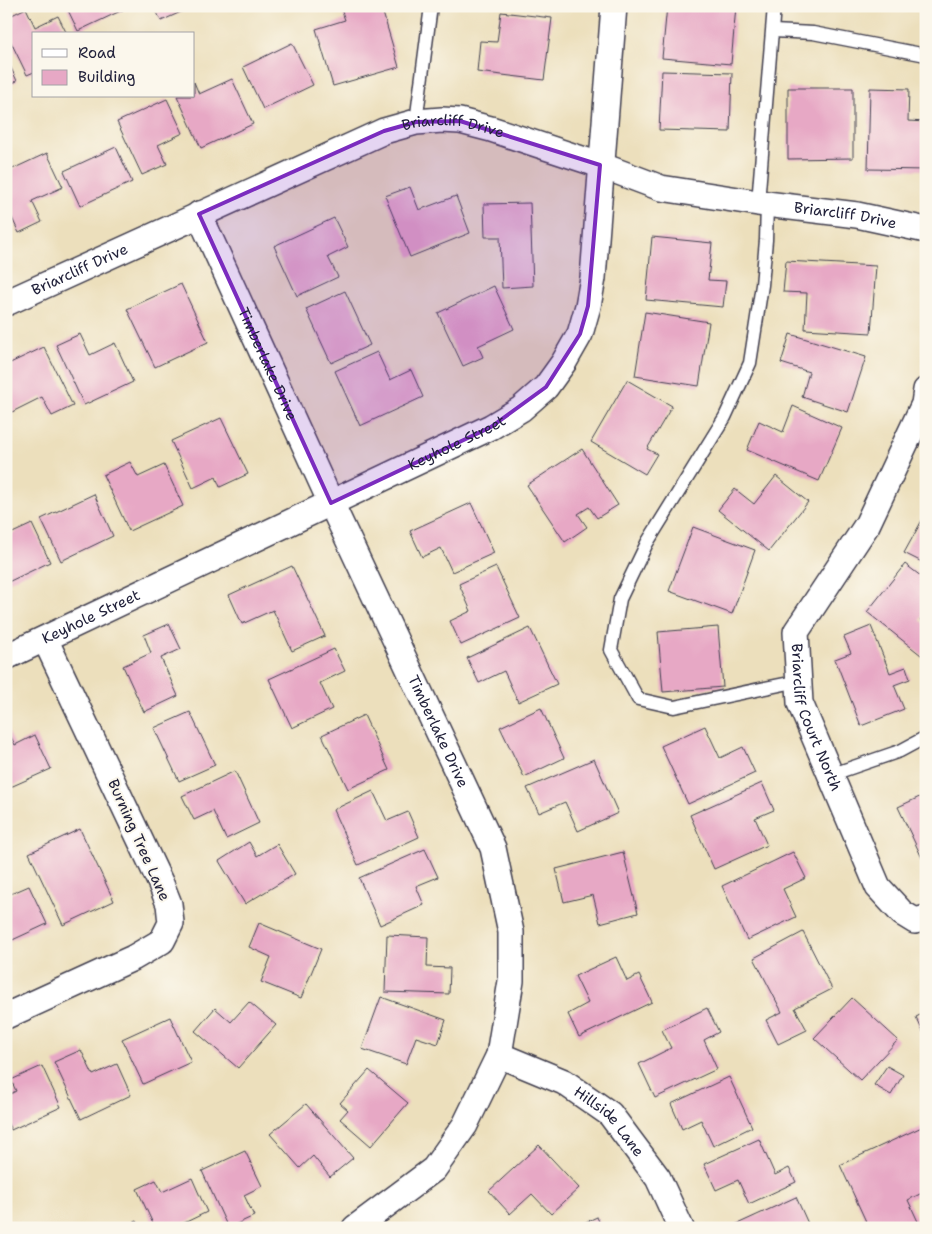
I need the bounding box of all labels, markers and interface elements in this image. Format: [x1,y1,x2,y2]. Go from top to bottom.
legend [32,32,195,98]
text: Road [78,43,116,63]
text: Building [78,67,135,87]
street label: Briarcliff Drive [399,110,507,143]
street label: Briarcliff Drive [793,197,899,233]
street label: Briarcliff Drive [28,239,131,300]
street label: Timberlake Drive [233,304,302,424]
street label: Keyhole Street [405,410,509,475]
street label: Keyhole Street [39,585,143,649]
street label: Briarcliff Court North [787,643,846,794]
street label: Timberlake Drive [403,672,473,791]
street label: Burning Tree Lane [103,776,175,904]
street label: Hillside Lane [570,1082,649,1161]

